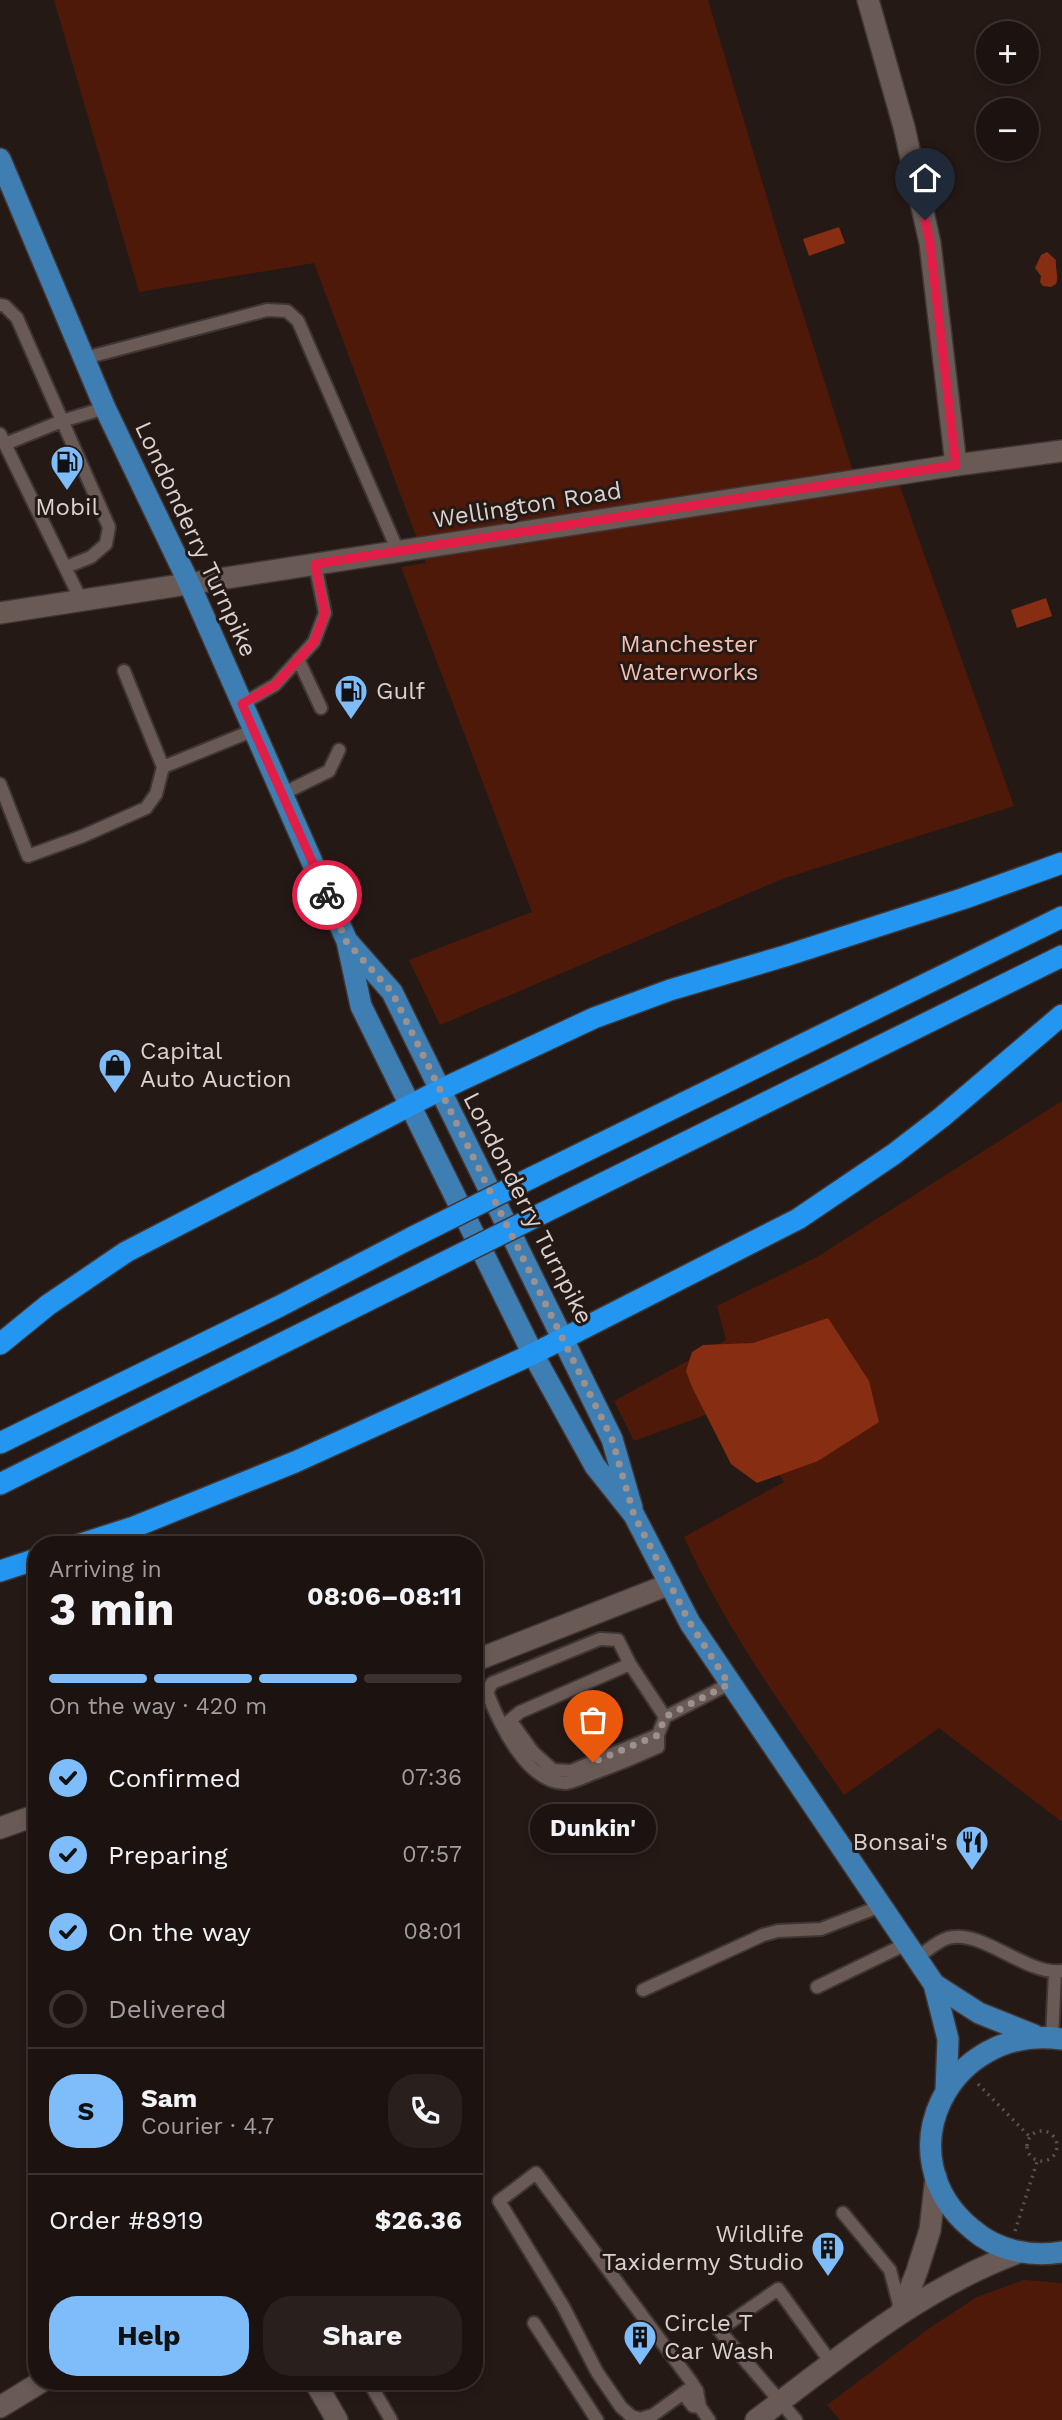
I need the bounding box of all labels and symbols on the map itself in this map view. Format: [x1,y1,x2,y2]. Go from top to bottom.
pin [895,148,955,220]
street label: Londonderry Turnpike [129,417,263,661]
fuel station icon: Mobil [48,443,86,492]
street label: Wellington Road [431,476,623,534]
place label: Mobil [35,493,99,521]
park label: Manchester Waterworks [620,630,758,686]
fuel station icon: Gulf [332,672,370,721]
place label: Gulf [376,677,426,705]
courier [292,860,362,930]
place label: Capital Auto Auction [140,1037,292,1093]
shop icon: Capital Auto Auction [96,1046,134,1095]
street label: Londonderry Turnpike [457,1088,599,1328]
pin [563,1690,623,1762]
callout: Dunkin' [530,1804,656,1853]
restaurant icon: Bonsai's [953,1823,991,1872]
place label: Bonsai's [853,1828,948,1856]
place label: Wildlife Taxidermy Studio [602,2220,804,2276]
building icon: Wildlife Taxidermy Studio [809,2229,847,2278]
place label: Circle T Car Wash [664,2309,774,2365]
building icon: Circle T Car Wash [621,2318,659,2367]

